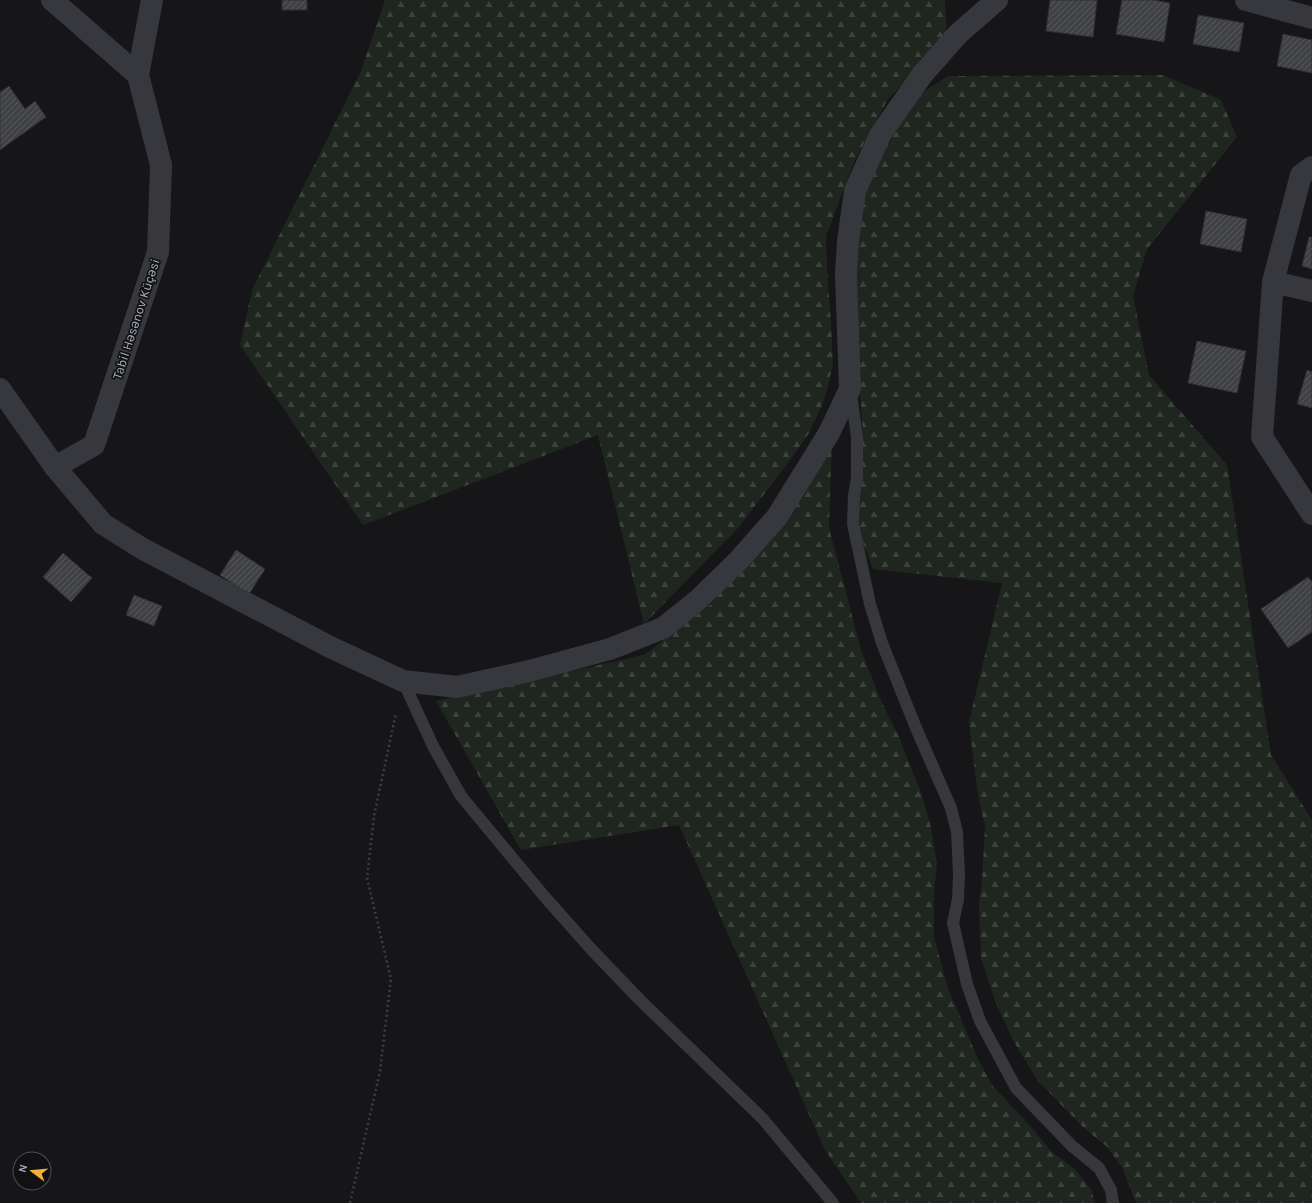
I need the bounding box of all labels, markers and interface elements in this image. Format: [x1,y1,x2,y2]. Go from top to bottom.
street label: Tabil Həsənov Küçəsi [109,257,163,381]
north arrow [12,1151,52,1191]
text: N [16,1163,30,1174]

